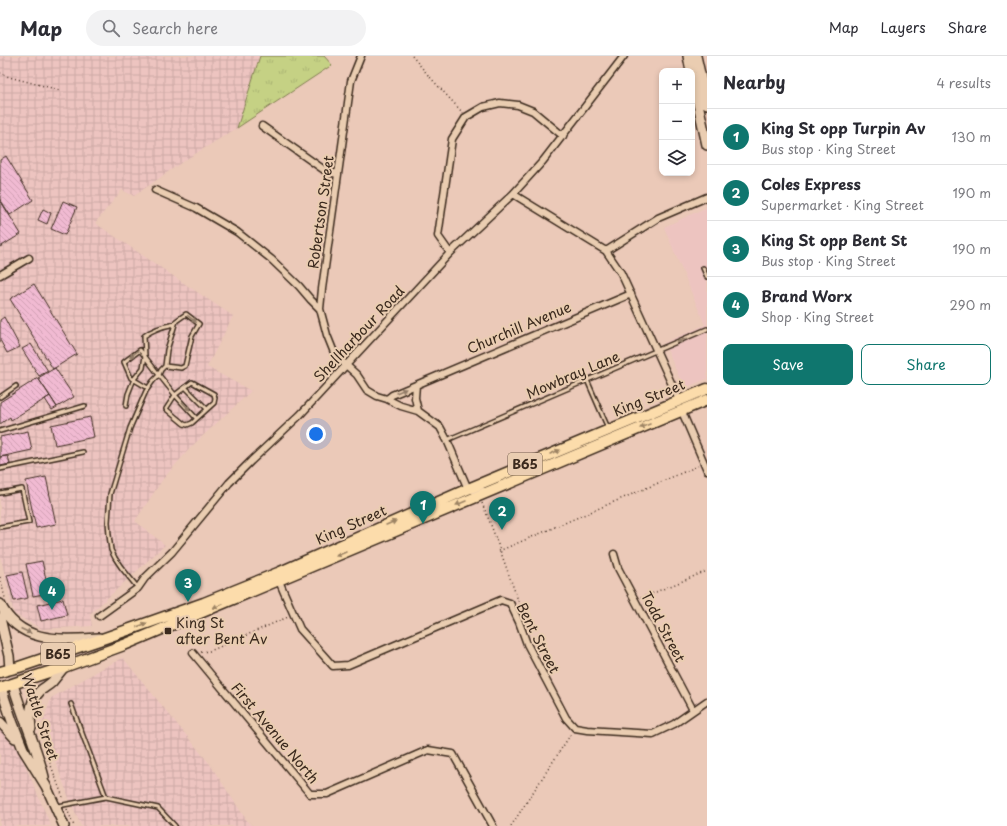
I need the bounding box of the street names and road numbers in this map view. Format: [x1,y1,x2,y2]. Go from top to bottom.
street label: Robertson Street [302,154,339,270]
street label: Shellharbour Road [308,281,409,387]
street label: Churchill Avenue [463,296,574,359]
street label: Mowbray Lane [523,345,623,404]
street label: King Street [610,374,688,421]
road number: B65 [508,453,542,475]
street label: King Street [312,499,390,550]
street label: Todd Street [636,588,691,666]
street label: Bent Street [512,599,565,677]
road number: B65 [41,643,75,665]
street label: Wattle Street [17,671,65,763]
street label: First Avenue North [227,677,324,788]

